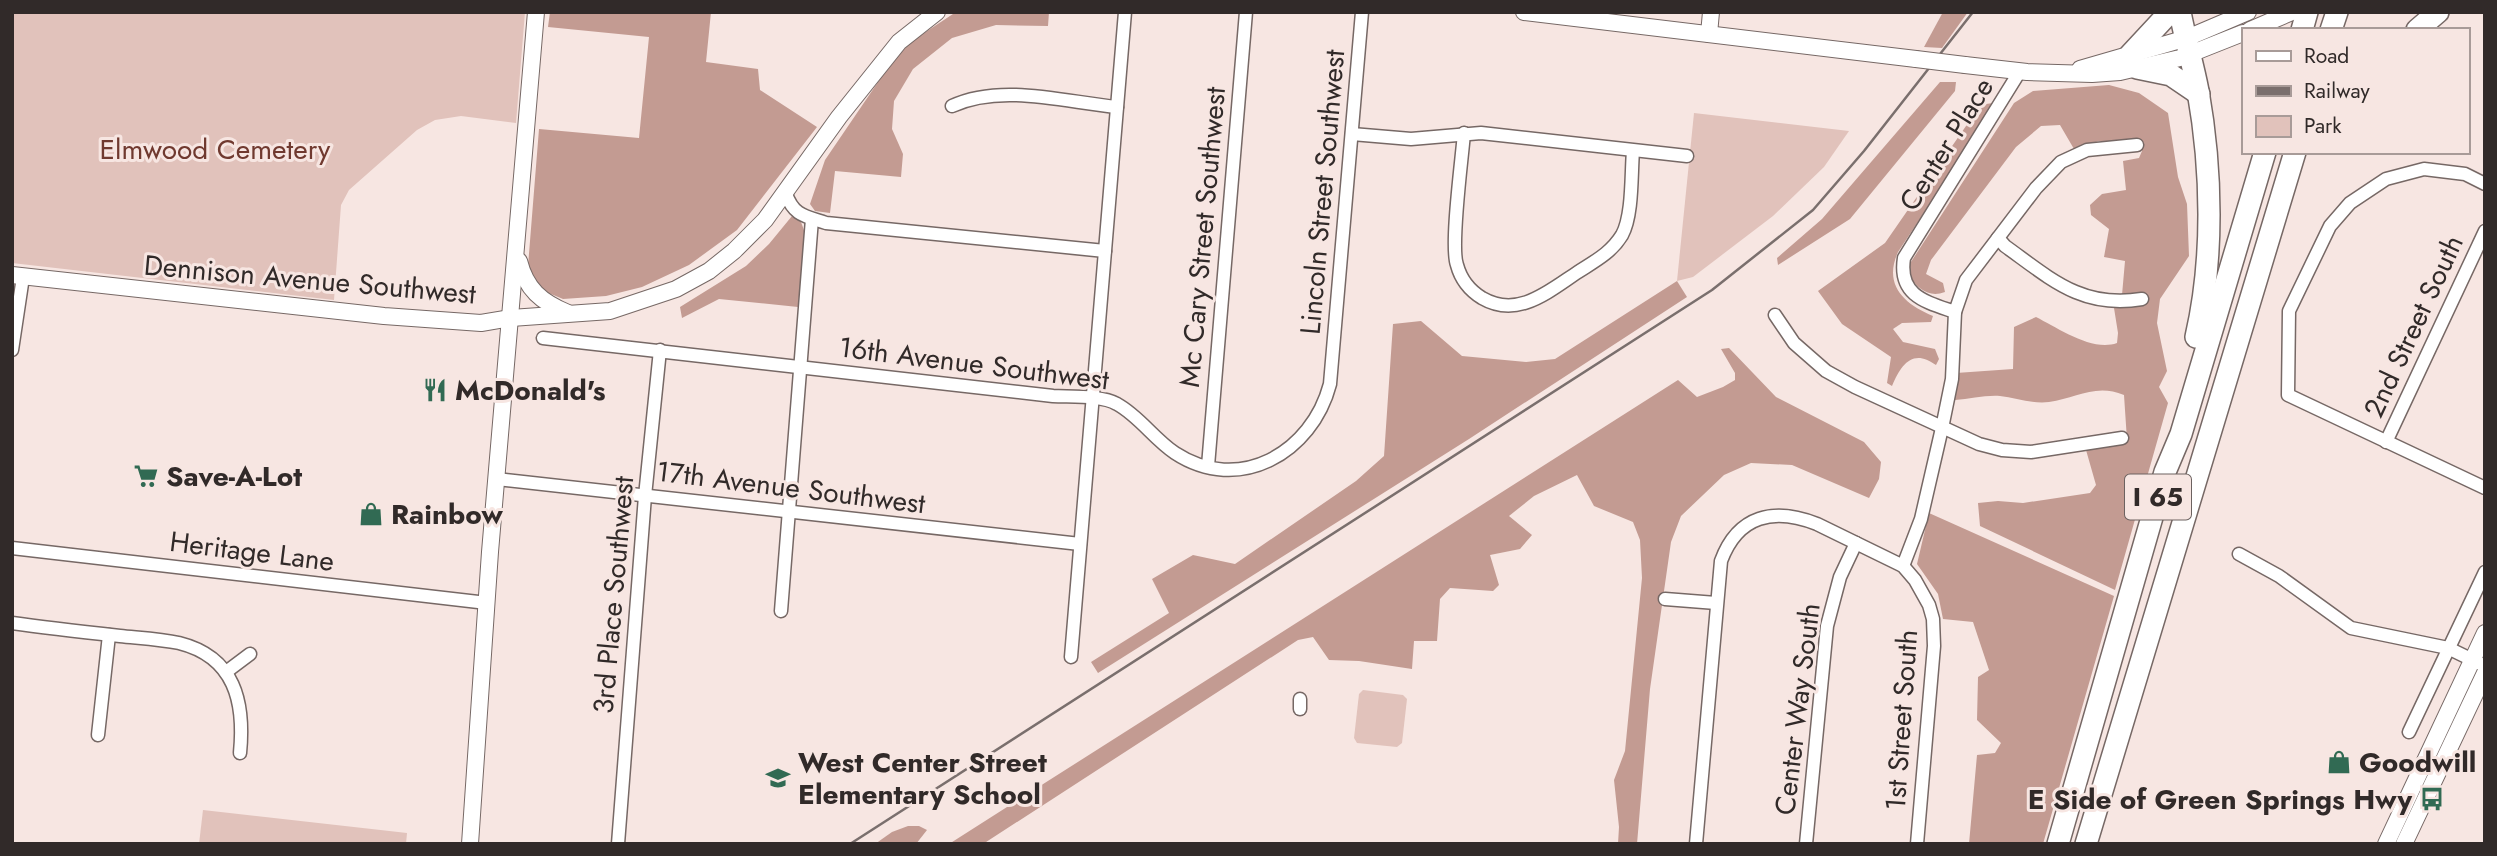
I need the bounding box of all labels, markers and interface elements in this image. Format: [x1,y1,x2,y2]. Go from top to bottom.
legend [2242,28,2469,154]
text: Road [2304,41,2349,71]
street label: Lincoln Street Southwest [1290,48,1355,336]
street label: Center Place [1889,70,2004,219]
text: Railway [2304,76,2370,106]
street label: Mc Cary Street Southwest [1169,85,1236,389]
text: Park [2304,111,2342,141]
park label: Elmwood Cemetery [100,129,331,170]
street label: 2nd Street South [2353,228,2474,424]
street label: Dennison Avenue Southwest [142,245,478,314]
street label: 16th Avenue Southwest [837,327,1112,400]
place label: McDonald's [455,370,606,411]
restaurant icon: McDonald's [421,376,449,404]
street label: 17th Avenue Southwest [654,451,928,524]
place label: Save-A-Lot [166,456,302,497]
supermarket icon: Save-A-Lot [132,462,160,490]
street label: 3rd Place Southwest [583,474,644,716]
road number: I 65 [2125,475,2191,520]
place label: Rainbow [391,494,503,535]
shop icon: Rainbow [357,500,385,528]
street label: Heritage Lane [167,521,337,582]
street label: Center Way South [1764,601,1831,817]
street label: 1st Street South [1875,628,1928,812]
place label: West Center Street Elementary School [798,742,1047,815]
place label: Goodwill [2359,742,2476,783]
shop icon: Goodwill [2325,748,2353,776]
school or university icon: West Center Street Elementary School [764,764,792,792]
place label: E Side of Green Springs Hwy [2028,779,2412,820]
bus stop icon: E Side of Green Springs Hwy [2418,785,2446,813]

